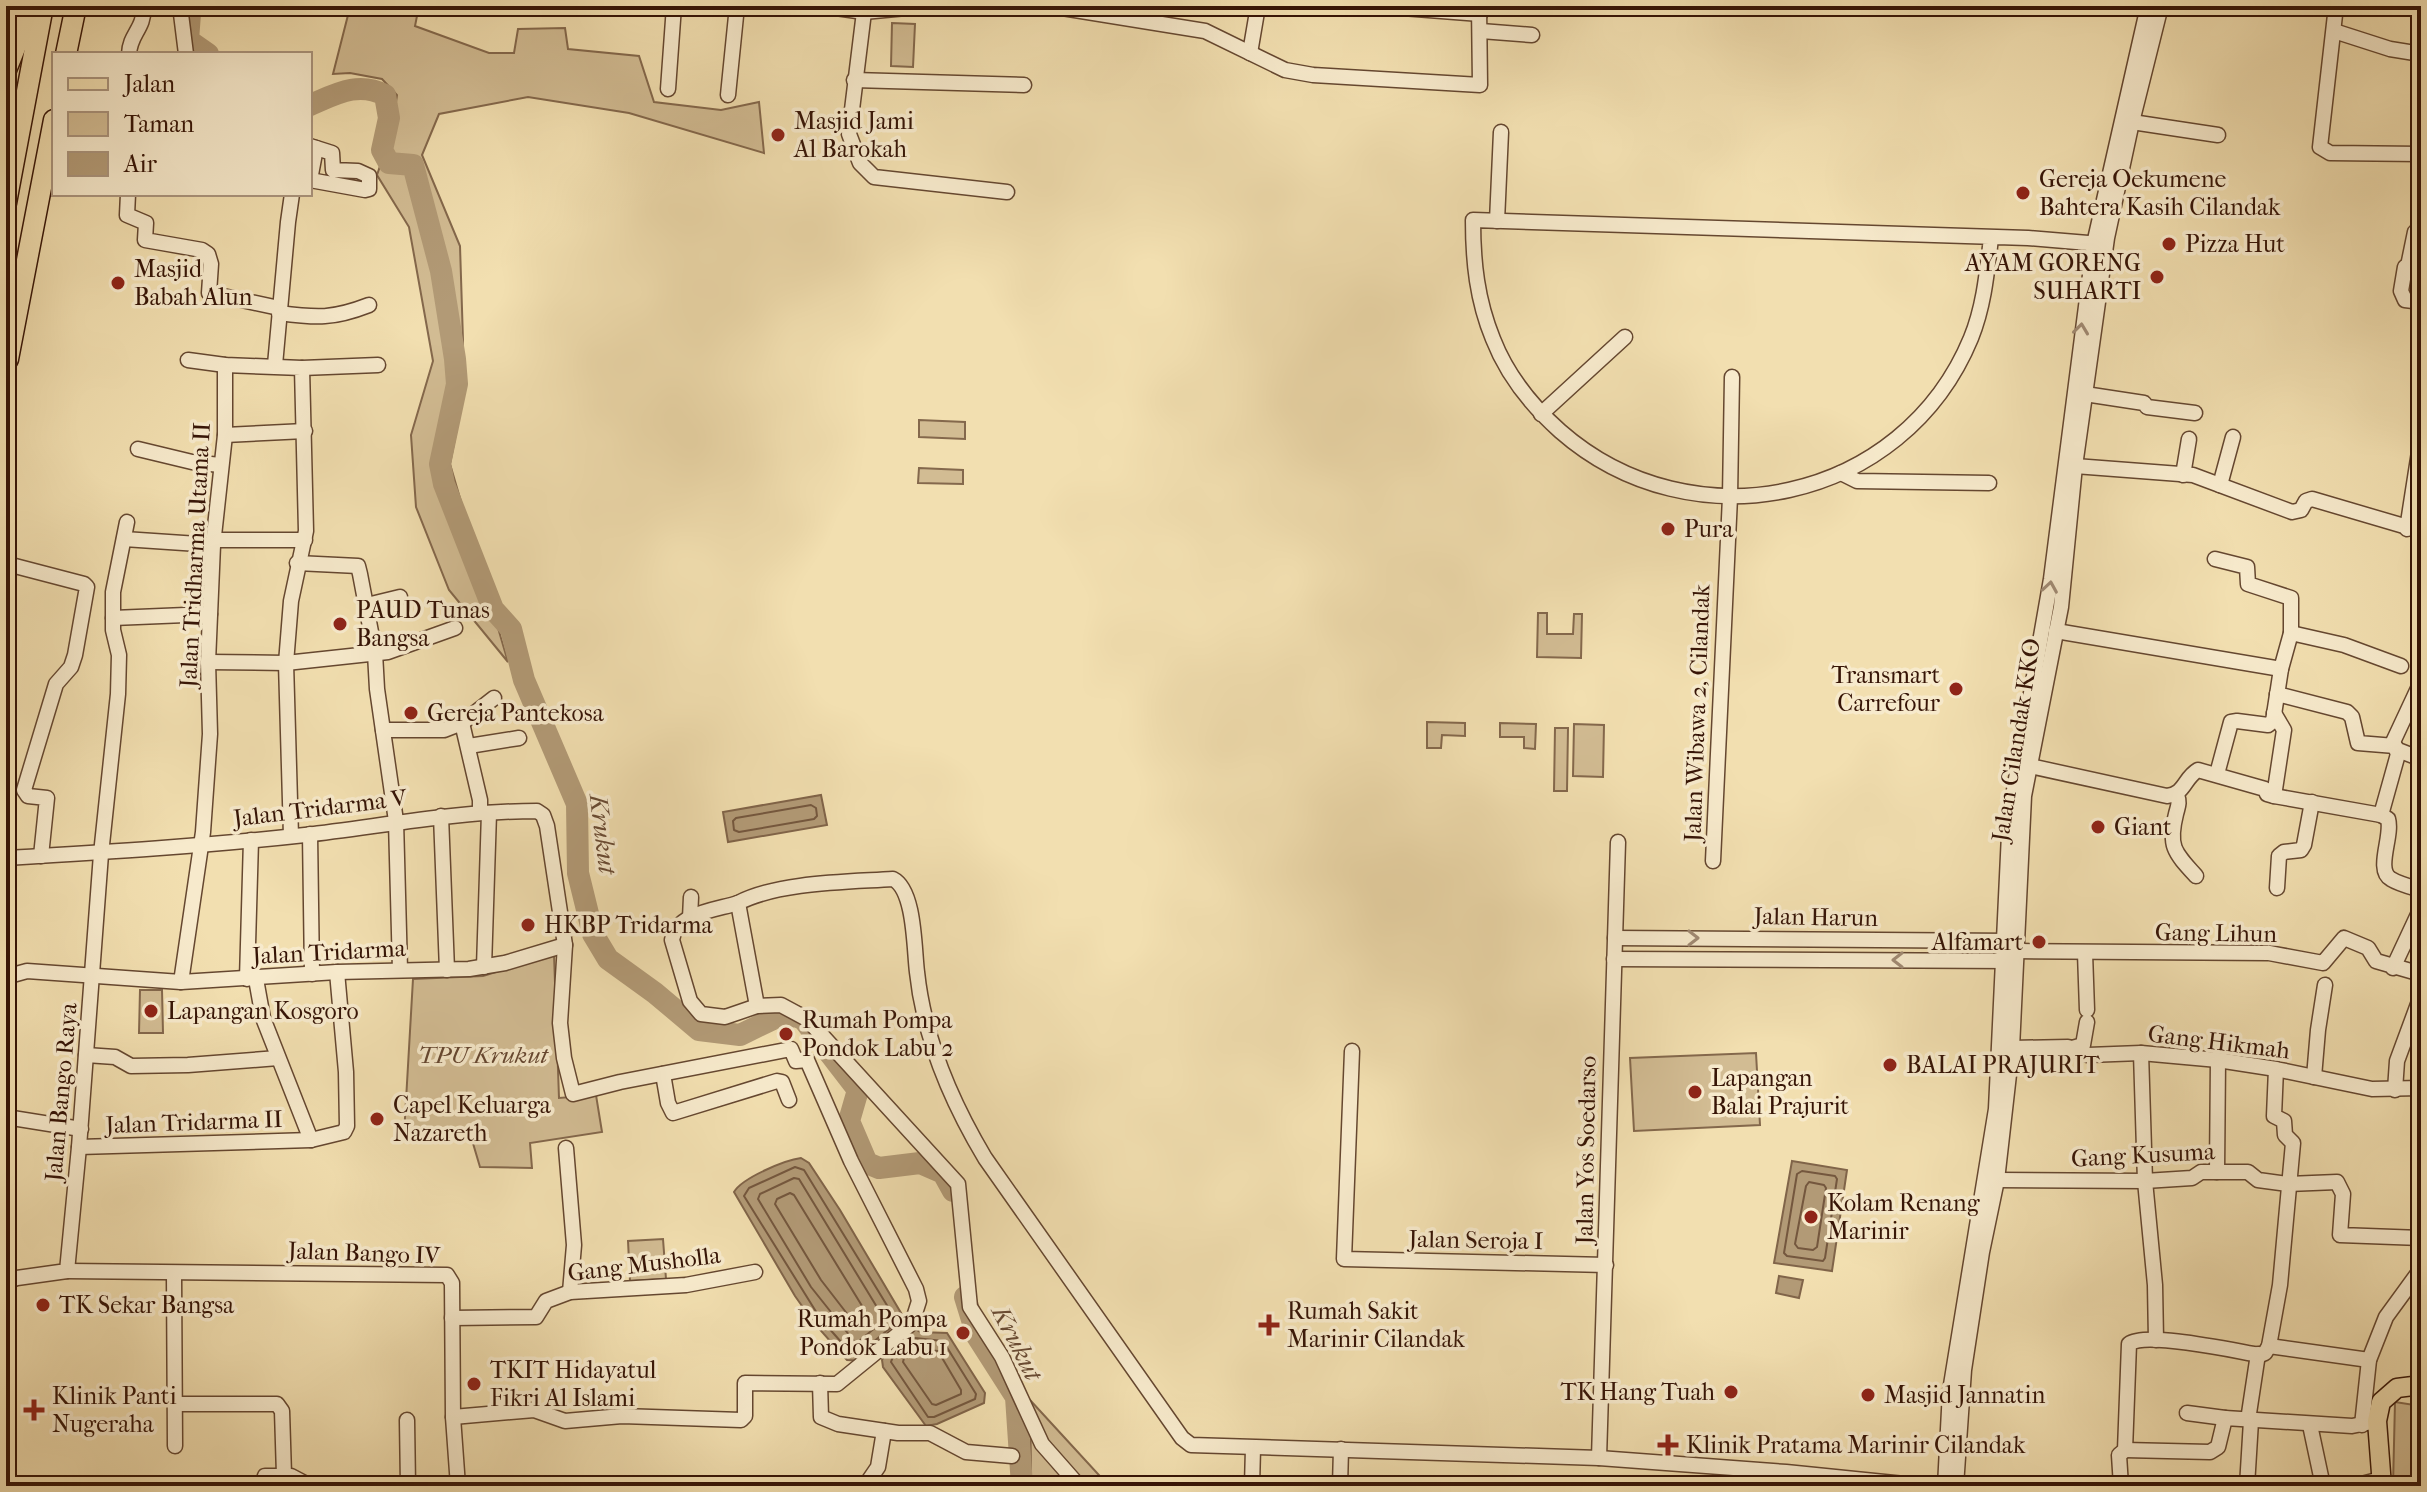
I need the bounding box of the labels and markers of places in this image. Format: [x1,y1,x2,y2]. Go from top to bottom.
place label: Masjid Jami Al Barokah [793,107,914,163]
marker: Masjid Jami Al Barokah [769,126,787,144]
place label: Gereja Oekumene Bahtera Kasih Cilandak [2039,165,2281,221]
marker: Gereja Oekumene Bahtera Kasih Cilandak [2014,184,2032,202]
place label: Pizza Hut [2185,230,2285,258]
marker: Pizza Hut [2160,235,2178,253]
place label: AYAM GORENG SUHARTI [1964,249,2141,305]
place label: Masjid Babah Alun [134,255,253,311]
marker: AYAM GORENG SUHARTI [2148,268,2166,286]
marker: Masjid Babah Alun [109,274,127,292]
place label: Pura [1684,515,1734,543]
marker: Pura [1659,520,1677,538]
place label: PAUD Tunas Bangsa [356,596,490,652]
marker: PAUD Tunas Bangsa [331,615,349,633]
place label: Transmart Carrefour [1831,661,1941,717]
marker: Transmart Carrefour [1947,680,1965,698]
place label: Gereja Pantekosa [427,699,605,727]
marker: Gereja Pantekosa [402,704,420,722]
place label: Giant [2114,813,2172,841]
marker: Giant [2089,818,2107,836]
place label: HKBP Tridarma [544,911,714,939]
marker: HKBP Tridarma [519,916,537,934]
place label: Alfamart [1931,928,2023,956]
marker: Alfamart [2030,933,2048,951]
place label: Lapangan Kosgoro [167,997,359,1025]
marker: Lapangan Kosgoro [142,1002,160,1020]
place label: Rumah Pompa Pondok Labu 2 [802,1006,953,1062]
marker: Rumah Pompa Pondok Labu 2 [777,1025,795,1043]
place label: BALAI PRAJURIT [1906,1051,2100,1079]
marker: BALAI PRAJURIT [1881,1056,1899,1074]
place label: Lapangan Balai Prajurit [1711,1064,1849,1120]
marker: Lapangan Balai Prajurit [1686,1083,1704,1101]
place label: Capel Keluarga Nazareth [393,1091,552,1147]
marker: Capel Keluarga Nazareth [368,1110,386,1128]
place label: Kolam Renang Marinir [1827,1189,1981,1245]
marker: Kolam Renang Marinir [1802,1208,1820,1226]
place label: TK Sekar Bangsa [59,1291,235,1319]
marker: TK Sekar Bangsa [34,1296,52,1314]
place label: Rumah Sakit Marinir Cilandak [1287,1297,1466,1353]
place label: Rumah Pompa Pondok Labu 1 [797,1305,948,1361]
marker: Rumah Sakit Marinir Cilandak [1258,1314,1280,1336]
marker: Rumah Pompa Pondok Labu 1 [954,1324,972,1342]
place label: TKIT Hidayatul Fikri Al Islami [490,1356,657,1412]
marker: TKIT Hidayatul Fikri Al Islami [465,1375,483,1393]
place label: TK Hang Tuah [1560,1378,1716,1406]
place label: Masjid Jannatin [1884,1381,2045,1409]
place label: Klinik Panti Nugeraha [52,1382,176,1438]
marker: TK Hang Tuah [1722,1383,1740,1401]
marker: Masjid Jannatin [1859,1386,1877,1404]
marker: Klinik Panti Nugeraha [23,1399,45,1421]
place label: Klinik Pratama Marinir Cilandak [1686,1431,2026,1459]
marker: Klinik Pratama Marinir Cilandak [1657,1434,1679,1456]

